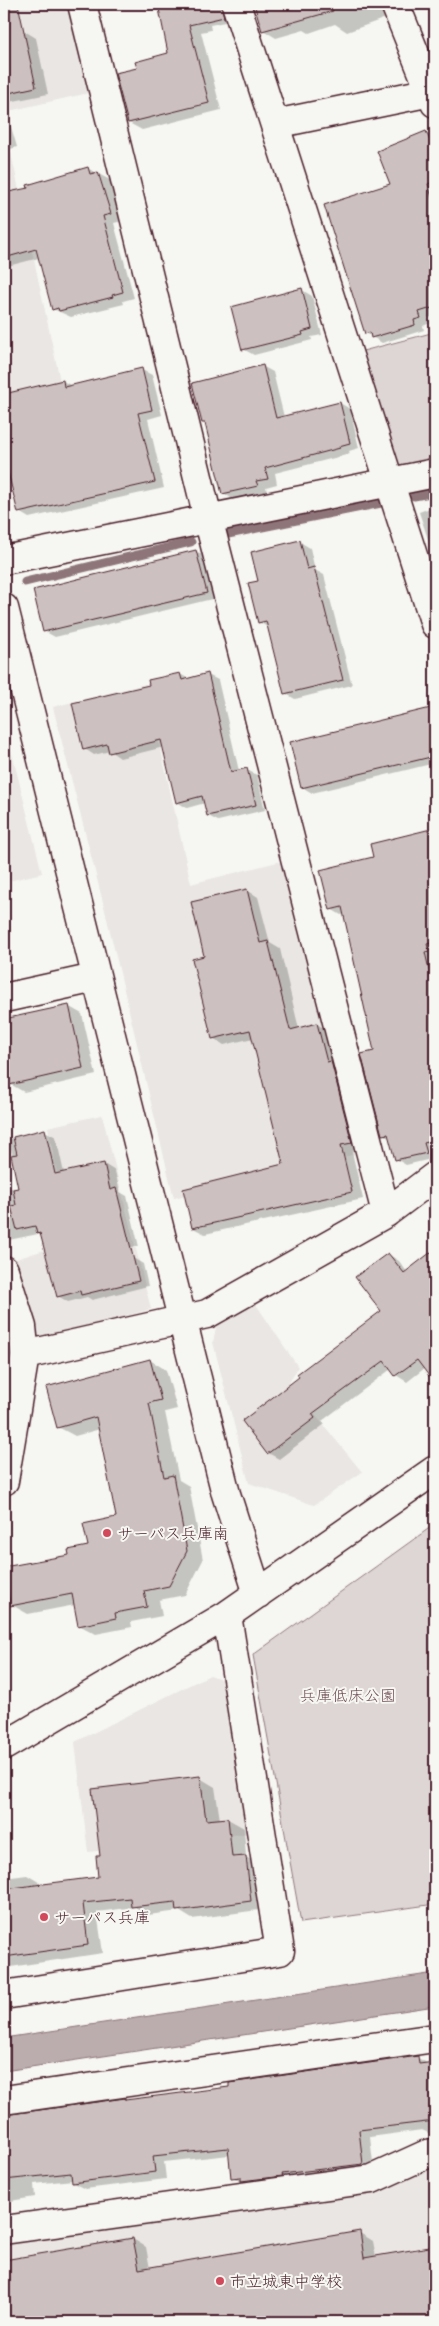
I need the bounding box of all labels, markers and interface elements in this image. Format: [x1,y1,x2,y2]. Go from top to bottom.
place label: サーパス兵庫南 [117,1524,229,1543]
marker: サーパス兵庫南 [101,1527,113,1539]
park label: 兵庫低床公園 [300,1686,396,1705]
place label: サーパス兵庫 [54,1908,150,1927]
marker: サーパス兵庫 [38,1911,50,1923]
place label: 市立城東中学校 [230,2272,342,2291]
marker: 市立城東中学校 [214,2275,226,2287]

